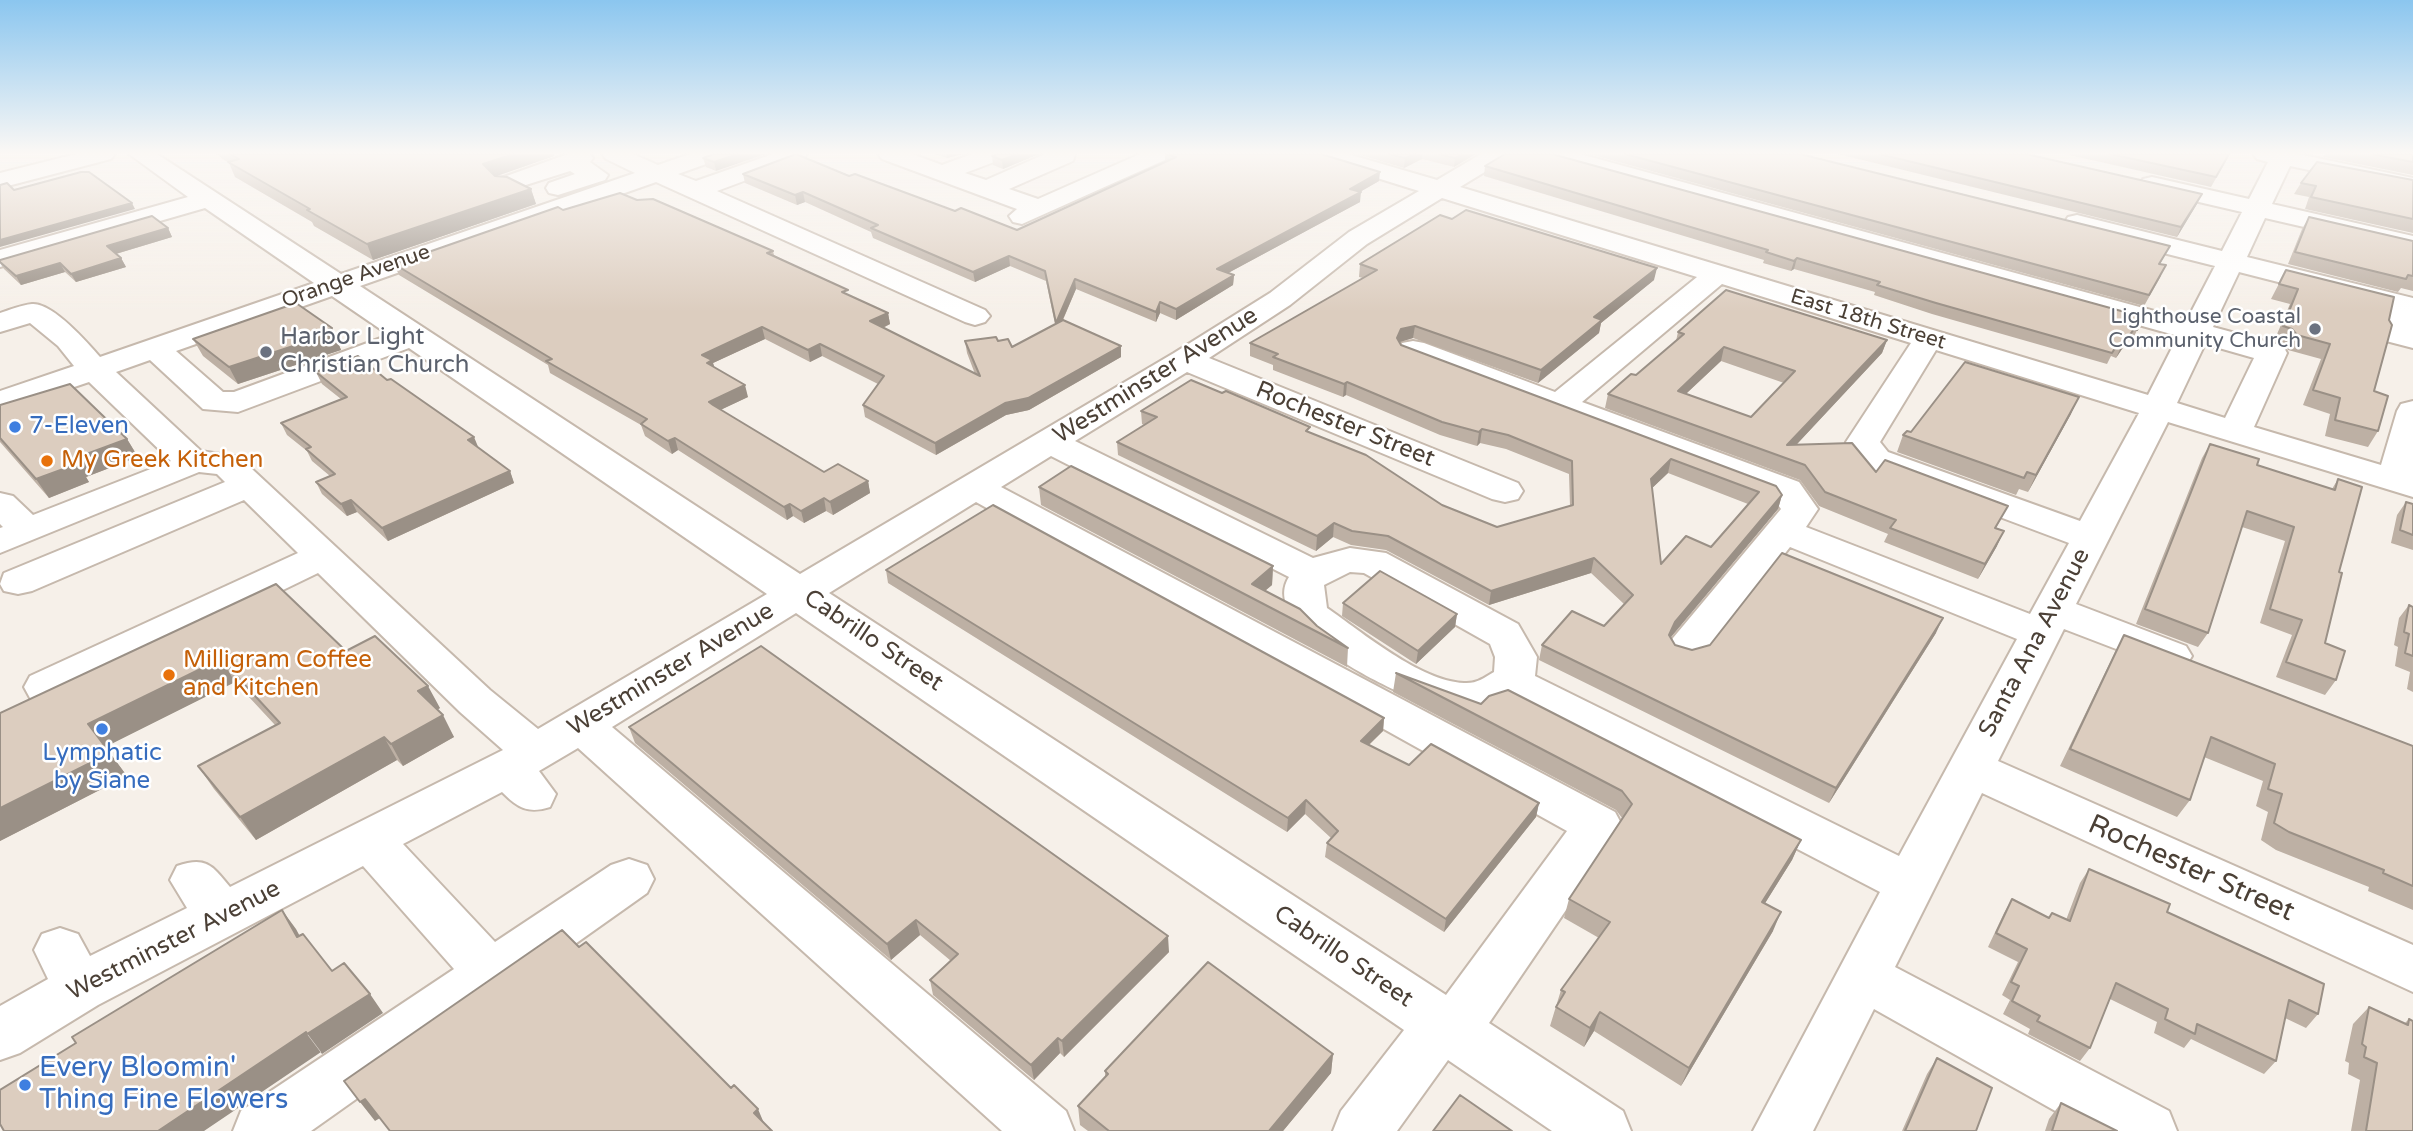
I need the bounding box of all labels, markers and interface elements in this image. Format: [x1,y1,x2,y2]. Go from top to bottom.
street label: Orange Avenue [279,240,433,314]
street label: East 18th Street [1787,284,1949,356]
street label: Westminster Avenue [1049,301,1263,451]
place label: Lighthouse Coastal Community Church [2108,304,2301,354]
marker: Lighthouse Coastal Community Church [2307,321,2323,337]
place label: Harbor Light Christian Church [280,324,469,380]
marker: Harbor Light Christian Church [258,344,274,360]
street label: Rochester Street [1251,376,1439,474]
place label: 7-Eleven [29,413,129,441]
marker: 7-Eleven [7,419,23,435]
place label: My Greek Kitchen [61,447,263,475]
marker: My Greek Kitchen [39,453,55,469]
street label: Santa Ana Avenue [1973,544,2097,742]
street label: Cabrillo Street [798,584,948,698]
street label: Westminster Avenue [563,597,779,743]
place label: Milligram Coffee and Kitchen [183,647,372,703]
marker: Milligram Coffee and Kitchen [161,667,177,683]
marker: Lymphatic by Siane [94,721,110,737]
place label: Lymphatic by Siane [42,740,162,796]
street label: Rochester Street [2083,808,2299,930]
street label: Westminster Avenue [63,875,285,1007]
street label: Cabrillo Street [1268,900,1418,1014]
place label: Every Bloomin' Thing Fine Flowers [39,1052,288,1118]
marker: Every Bloomin' Thing Fine Flowers [17,1077,33,1093]

